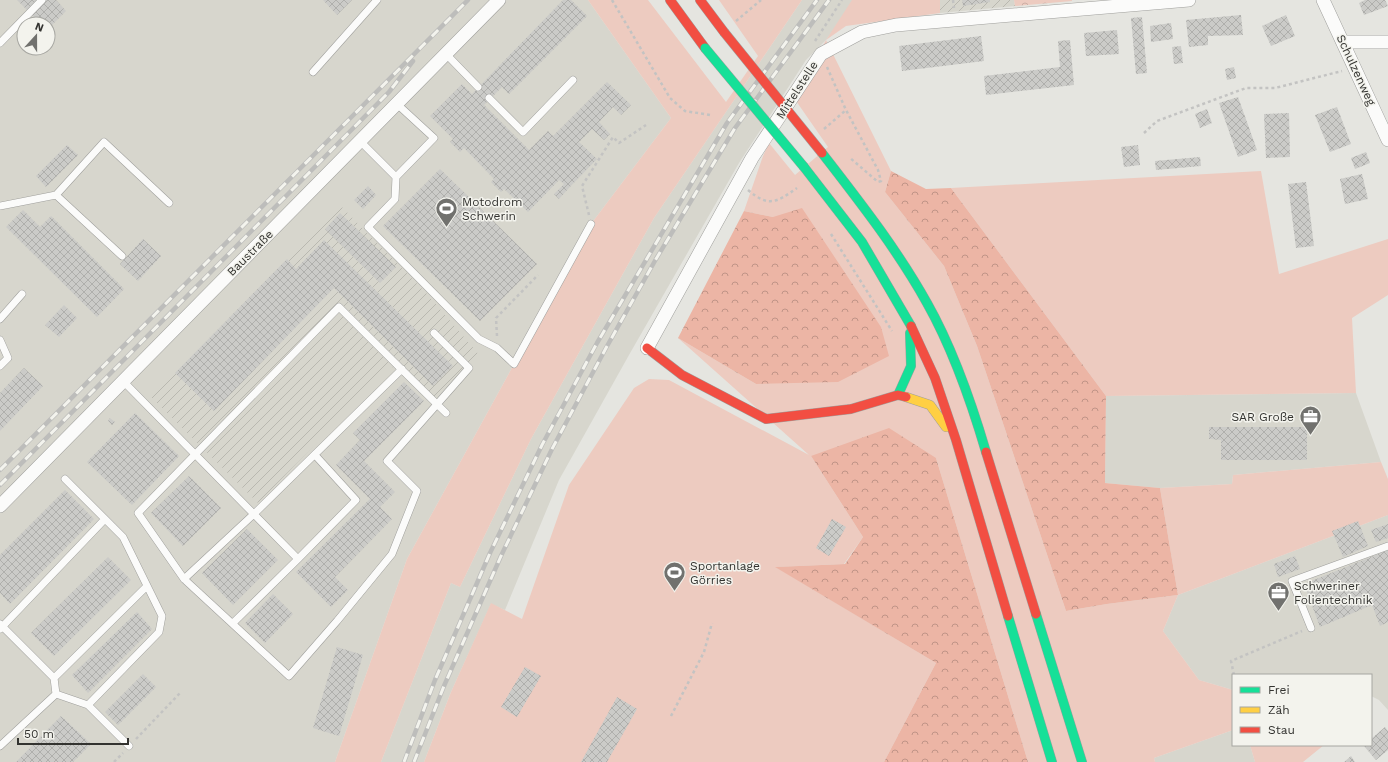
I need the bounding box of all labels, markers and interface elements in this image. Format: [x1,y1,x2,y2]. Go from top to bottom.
north arrow [16,16,56,56]
text: N [33,20,46,35]
street label: Schulzenweg [1333,32,1379,108]
street label: Mittelstelle [773,59,821,121]
place label: Motodrom Schwerin [462,195,522,223]
sports icon: Motodrom Schwerin [434,196,460,229]
street label: Baustraße [224,227,276,279]
office icon: SAR Große [1297,404,1323,437]
place label: SAR Große [1232,410,1294,424]
place label: Sportanlage Görries [690,559,760,587]
sports icon: Sportanlage Görries [662,560,688,593]
place label: Schweriner Folientechnik [1294,579,1373,607]
office icon: Schweriner Folientechnik [1266,580,1292,613]
legend [1232,674,1372,746]
text: Frei [1268,683,1290,697]
text: Zäh [1268,703,1290,717]
scale bar [18,720,128,746]
text: Stau [1268,723,1295,737]
text: 50 m [24,727,54,741]

